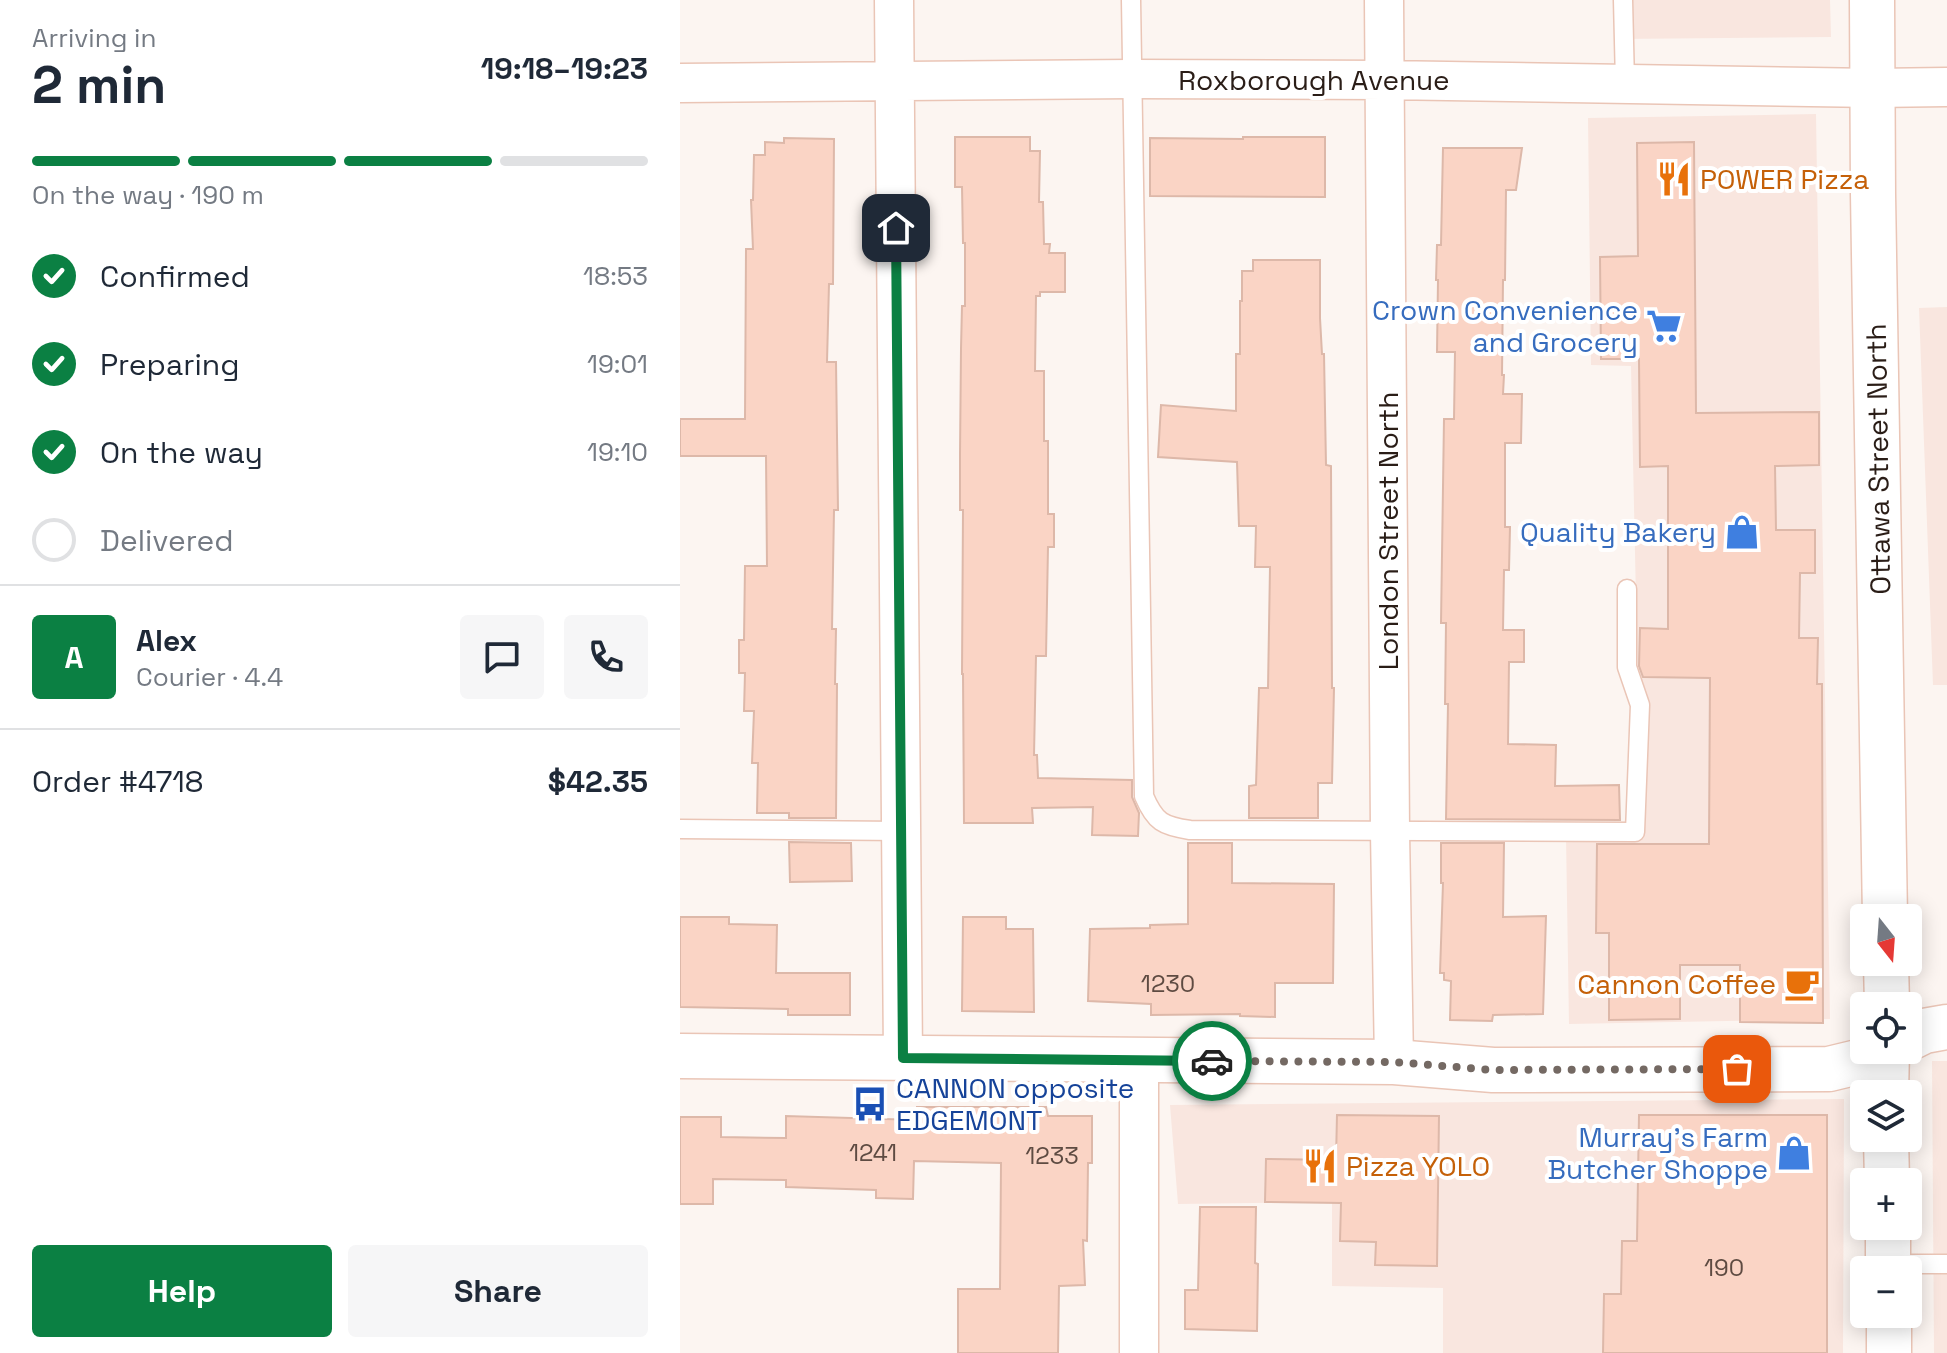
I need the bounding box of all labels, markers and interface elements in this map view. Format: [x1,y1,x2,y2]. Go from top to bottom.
text: Arriving in [32,21,156,55]
text: 19:18–19:23 [481,49,648,88]
text: 2 min [32,52,166,118]
street label: Roxborough Avenue [1178,62,1450,98]
restaurant icon: POWER Pizza [1655,160,1693,198]
place label: POWER Pizza [1700,161,1869,197]
text: On the way · 190 m [32,178,264,212]
pin [862,194,930,262]
icon: home [874,206,918,250]
icon: check [32,254,76,298]
text: Confirmed [100,257,250,296]
text: 18:53 [583,259,648,293]
place label: Crown Convenience and Grocery [1372,292,1638,360]
supermarket icon: Crown Convenience and Grocery [1645,307,1683,345]
street label: Ottawa Street North [1858,323,1898,595]
icon: check [32,342,76,386]
text: Preparing [100,345,239,384]
text: 19:01 [587,347,648,381]
street label: London Street North [1370,392,1406,670]
icon: check [32,430,76,474]
text: On the way [100,433,263,472]
text: 19:10 [587,435,648,469]
shop icon: Quality Bakery [1723,513,1761,551]
place label: Quality Bakery [1520,514,1716,550]
text: Delivered [100,521,234,560]
button: chat [460,615,544,699]
button: phone [564,615,648,699]
text: Alex [136,621,197,660]
text: A [64,638,84,677]
text: Courier · 4.4 [136,660,283,694]
text: Order #4718 [32,762,203,801]
text: $42.35 [548,762,648,801]
north arrow [1850,904,1922,976]
map controls [1850,904,1922,1328]
cafe icon: Cannon Coffee [1783,965,1821,1003]
place label: Cannon Coffee [1577,966,1776,1002]
house number: 1230 [1141,968,1195,999]
button: locate [1850,992,1922,1064]
courier [1172,1021,1252,1101]
pin [1703,1035,1771,1103]
icon: car [1190,1039,1234,1083]
icon: bag [1715,1047,1759,1091]
place label: CANNON opposite EDGEMONT [896,1070,1134,1138]
button: layers [1850,1080,1922,1152]
bus stop icon: CANNON opposite EDGEMONT [851,1085,889,1123]
place label: Murray's Farm Butcher Shoppe [1547,1119,1768,1187]
shop icon: Murray's Farm Butcher Shoppe [1775,1134,1813,1172]
house number: 1241 [849,1137,897,1168]
house number: 1233 [1025,1140,1079,1171]
restaurant icon: Pizza YOLO [1301,1147,1339,1185]
place label: Pizza YOLO [1346,1148,1490,1184]
button: + [1850,1168,1922,1240]
button: Help [32,1245,332,1337]
button: Share [348,1245,648,1337]
house number: 190 [1704,1252,1744,1283]
button: − [1850,1256,1922,1328]

